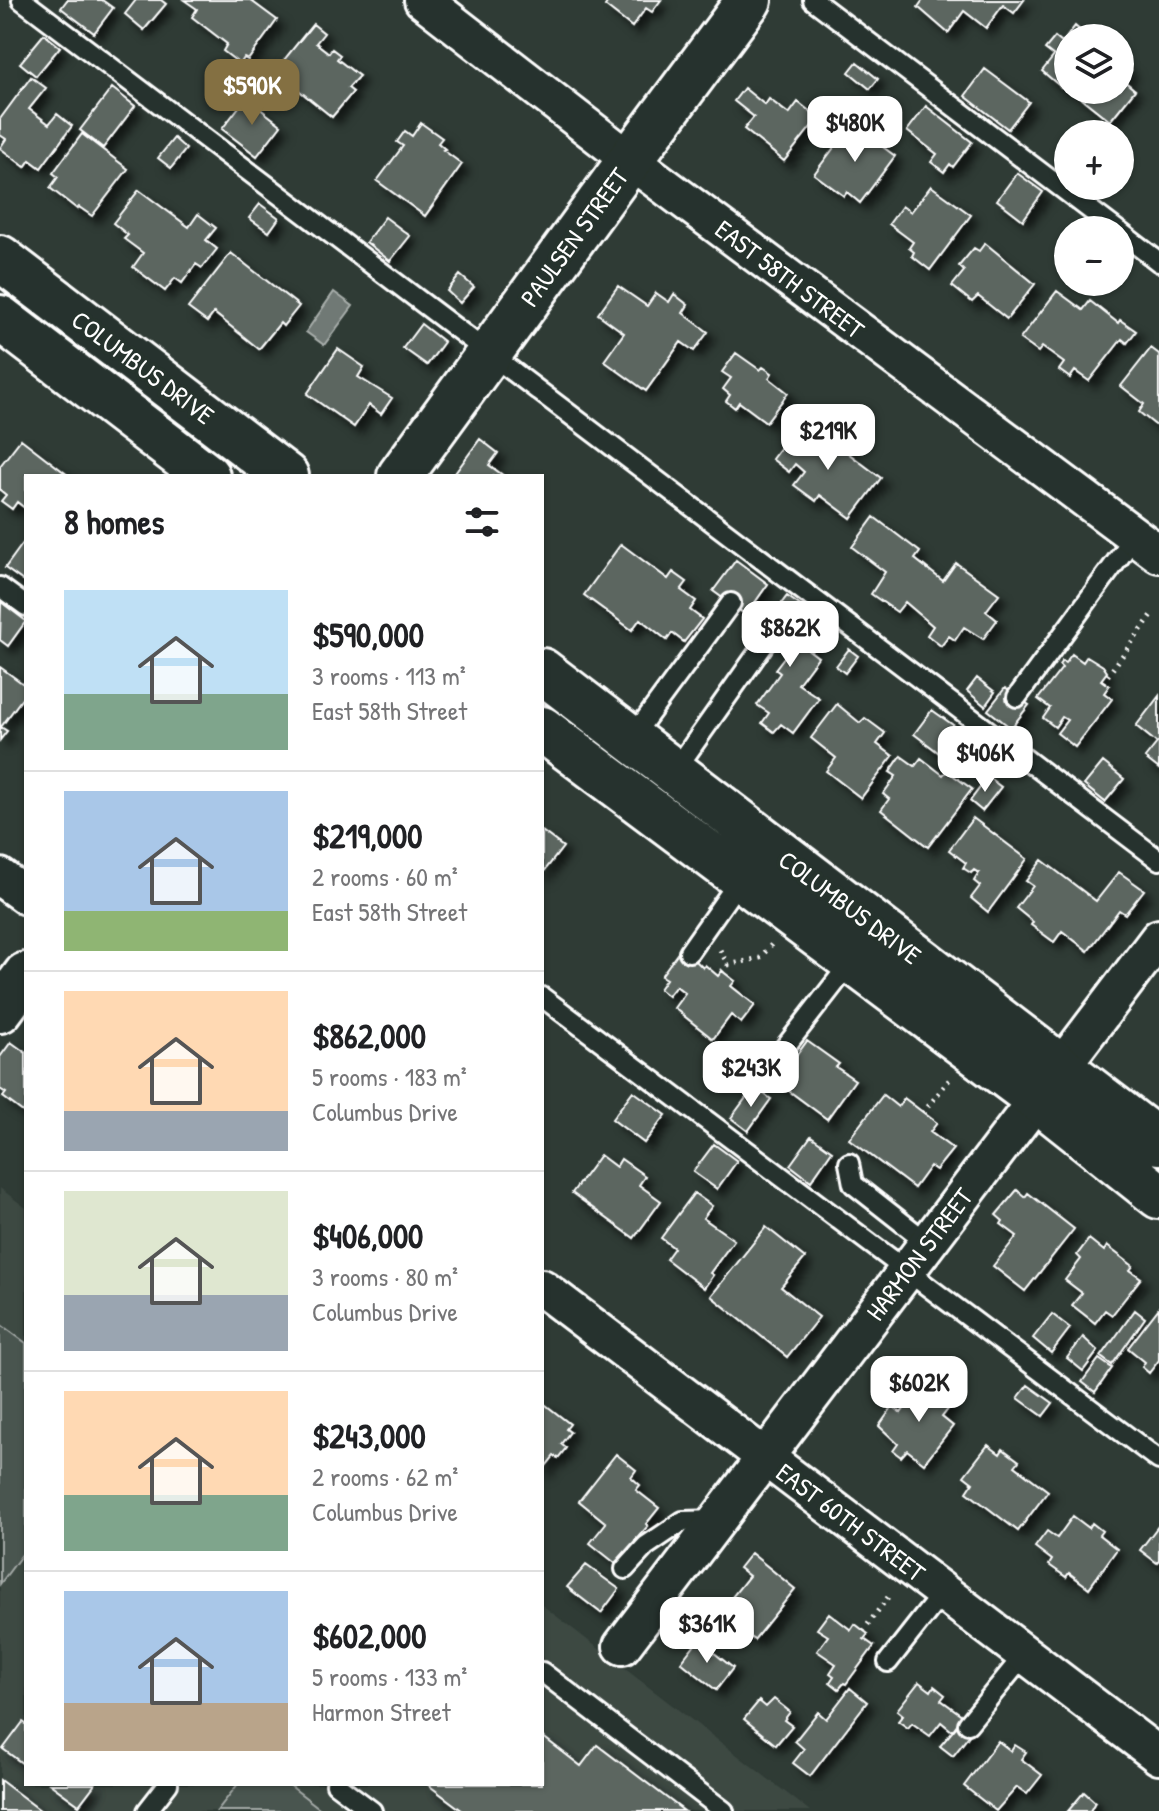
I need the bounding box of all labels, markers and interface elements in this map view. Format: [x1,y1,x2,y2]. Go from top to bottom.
map controls [1054,24,1134,296]
button: layers [1054,24,1134,104]
pin: $590K [196,59,308,127]
text: $590K [223,67,281,102]
pin: $480K [799,96,911,164]
text: $480K [825,104,885,139]
button: + [1054,120,1134,200]
street label: PAULSEN STREET [512,160,637,313]
street label: EAST 58TH STREET [708,211,872,347]
button: − [1054,216,1134,296]
street label: COLUMBUS DRIVE [65,302,222,432]
pin: $219K [772,404,884,472]
text: $219K [799,412,857,447]
text: 8 homes [64,499,164,545]
icon: filters [460,500,504,544]
pin: $862K [734,601,846,669]
text: $862K [760,609,820,644]
text: $590,000 [312,612,424,658]
icon: home [128,622,224,718]
text: 3 rooms · 113 m² [312,658,466,693]
text: East 58th Street [312,693,467,728]
pin: $406K [929,726,1041,794]
text: $406K [956,734,1014,769]
text: $219,000 [312,813,423,859]
icon: home [128,823,224,919]
street label: COLUMBUS DRIVE [772,842,929,972]
text: 2 rooms · 60 m² [312,859,458,894]
text: East 58th Street [312,894,467,929]
text: $862,000 [312,1013,426,1059]
icon: home [128,1023,224,1119]
pin: $243K [695,1041,807,1109]
text: $243K [721,1049,781,1084]
text: 5 rooms · 183 m² [312,1059,467,1094]
text: Columbus Drive [312,1094,458,1129]
street label: HARMON STREET [858,1180,981,1327]
text: $406,000 [312,1213,423,1259]
icon: home [128,1223,224,1319]
text: 3 rooms · 80 m² [312,1259,458,1294]
text: Columbus Drive [312,1294,458,1329]
pin: $602K [863,1356,975,1424]
text: $602K [889,1364,949,1399]
text: $243,000 [312,1413,426,1459]
icon: home [128,1423,224,1519]
street label: EAST 60TH STREET [770,1455,933,1590]
text: 2 rooms · 62 m² [312,1459,458,1494]
text: Columbus Drive [312,1494,458,1529]
pin: $361K [651,1597,763,1665]
text: $361K [678,1605,736,1640]
text: $602,000 [312,1613,427,1659]
icon: home [128,1623,224,1719]
text: 5 rooms · 133 m² [312,1659,467,1694]
text: Harmon Street [312,1694,451,1729]

